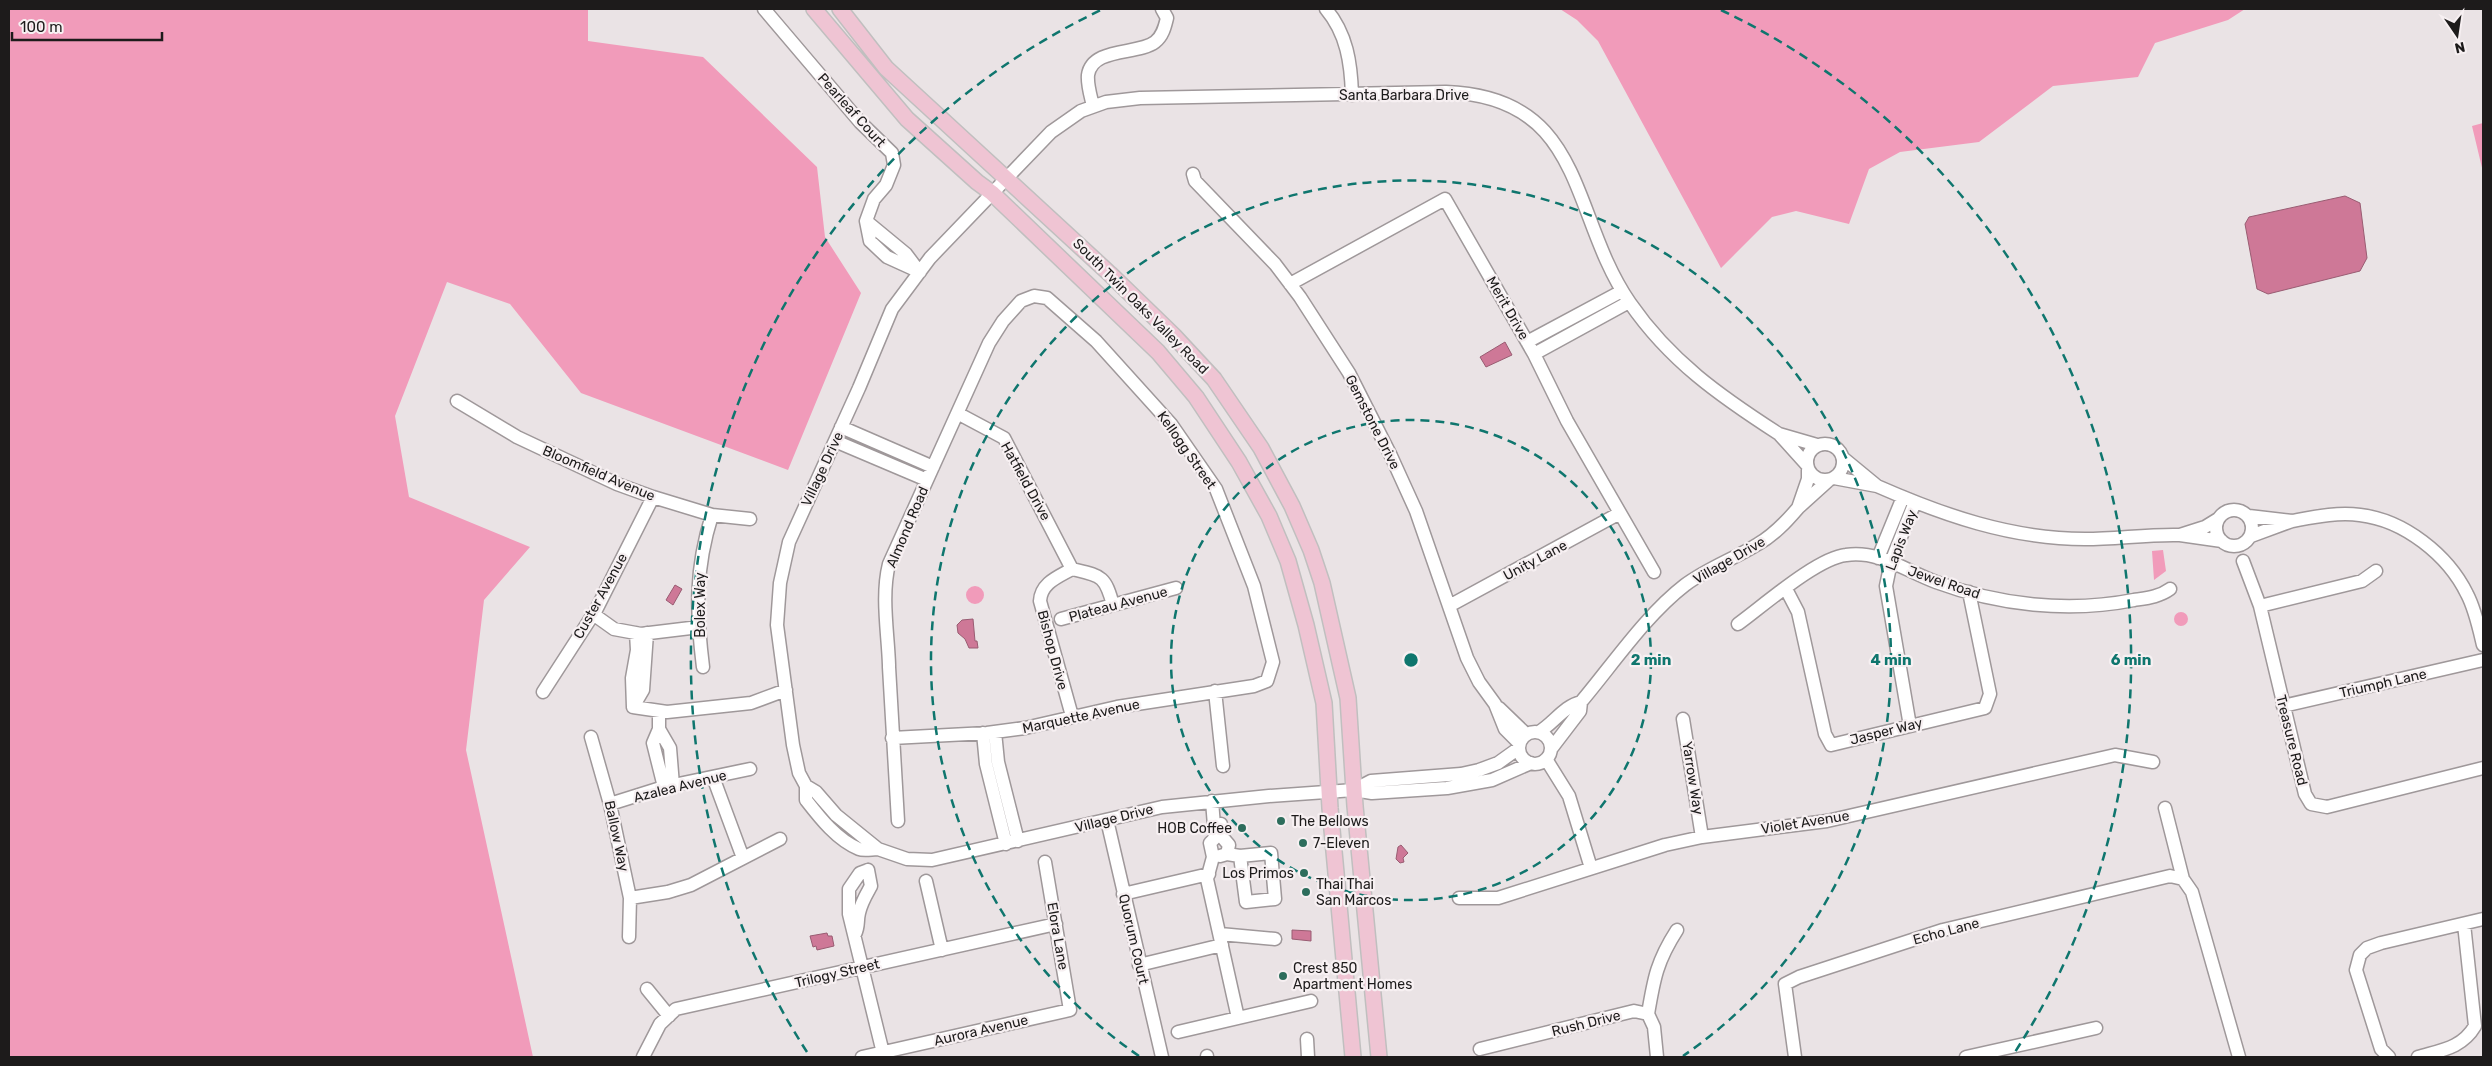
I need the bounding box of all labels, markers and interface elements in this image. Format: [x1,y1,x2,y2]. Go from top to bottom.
scale bar [12,10,162,42]
north arrow [2432,10,2482,60]
text: 100 m [20,18,62,36]
text: N [2453,38,2467,57]
street label: Pearleaf Court [814,70,890,151]
street label: Santa Barbara Drive [1339,87,1469,104]
street label: South Twin Oaks Valley Road [1069,235,1212,378]
street label: Merit Drive [1483,274,1533,343]
street label: Gemstone Drive [1341,372,1404,473]
street label: Kellogg Street [1153,408,1220,493]
street label: Village Drive [798,429,847,509]
street label: Hatfield Drive [997,439,1054,524]
street label: Bloomfield Avenue [540,442,658,505]
street label: Almond Road [883,484,932,570]
street label: Lapis Way [1882,507,1921,573]
street label: Village Drive [1690,533,1768,588]
street label: Unity Lane [1500,536,1570,584]
street label: Custer Avenue [570,550,631,642]
street label: Jewel Road [1905,562,1982,603]
street label: Bolex Way [692,572,709,638]
street label: Plateau Avenue [1067,583,1170,626]
street label: Bishop Drive [1034,608,1071,692]
centre of rings [1402,651,1420,669]
text: 2 min [1631,651,1671,669]
text: 4 min [1870,651,1912,669]
text: 6 min [2111,651,2151,669]
street label: Triumph Lane [2338,665,2428,702]
street label: Treasure Road [2272,693,2311,787]
street label: Marquette Avenue [1021,696,1141,737]
street label: Jasper Way [1848,714,1924,749]
street label: Yarrow Way [1678,740,1707,816]
street label: Azalea Avenue [632,767,729,806]
street label: Ballow Way [601,799,632,873]
street label: Village Drive [1073,800,1155,836]
street label: Violet Avenue [1760,807,1851,838]
place label: The Bellows [1291,813,1369,830]
marker: The Bellows [1275,815,1287,827]
place label: HOB Coffee [1157,820,1232,837]
marker: HOB Coffee [1236,822,1248,834]
place label: 7-Eleven [1313,835,1370,852]
marker: 7-Eleven [1297,837,1309,849]
place label: Los Primos [1222,865,1294,882]
marker: Los Primos [1298,867,1310,879]
place label: Thai Thai San Marcos [1316,876,1391,909]
marker: Thai Thai San Marcos [1300,886,1312,898]
street label: Quorum Court [1115,892,1152,986]
street label: Elora Lane [1043,901,1072,971]
street label: Echo Lane [1911,914,1981,949]
street label: Trilogy Street [793,955,882,992]
place label: Crest 850 Apartment Homes [1293,960,1412,993]
marker: Crest 850 Apartment Homes [1277,970,1289,982]
street label: Rush Drive [1550,1007,1622,1040]
street label: Aurora Avenue [932,1011,1030,1050]

